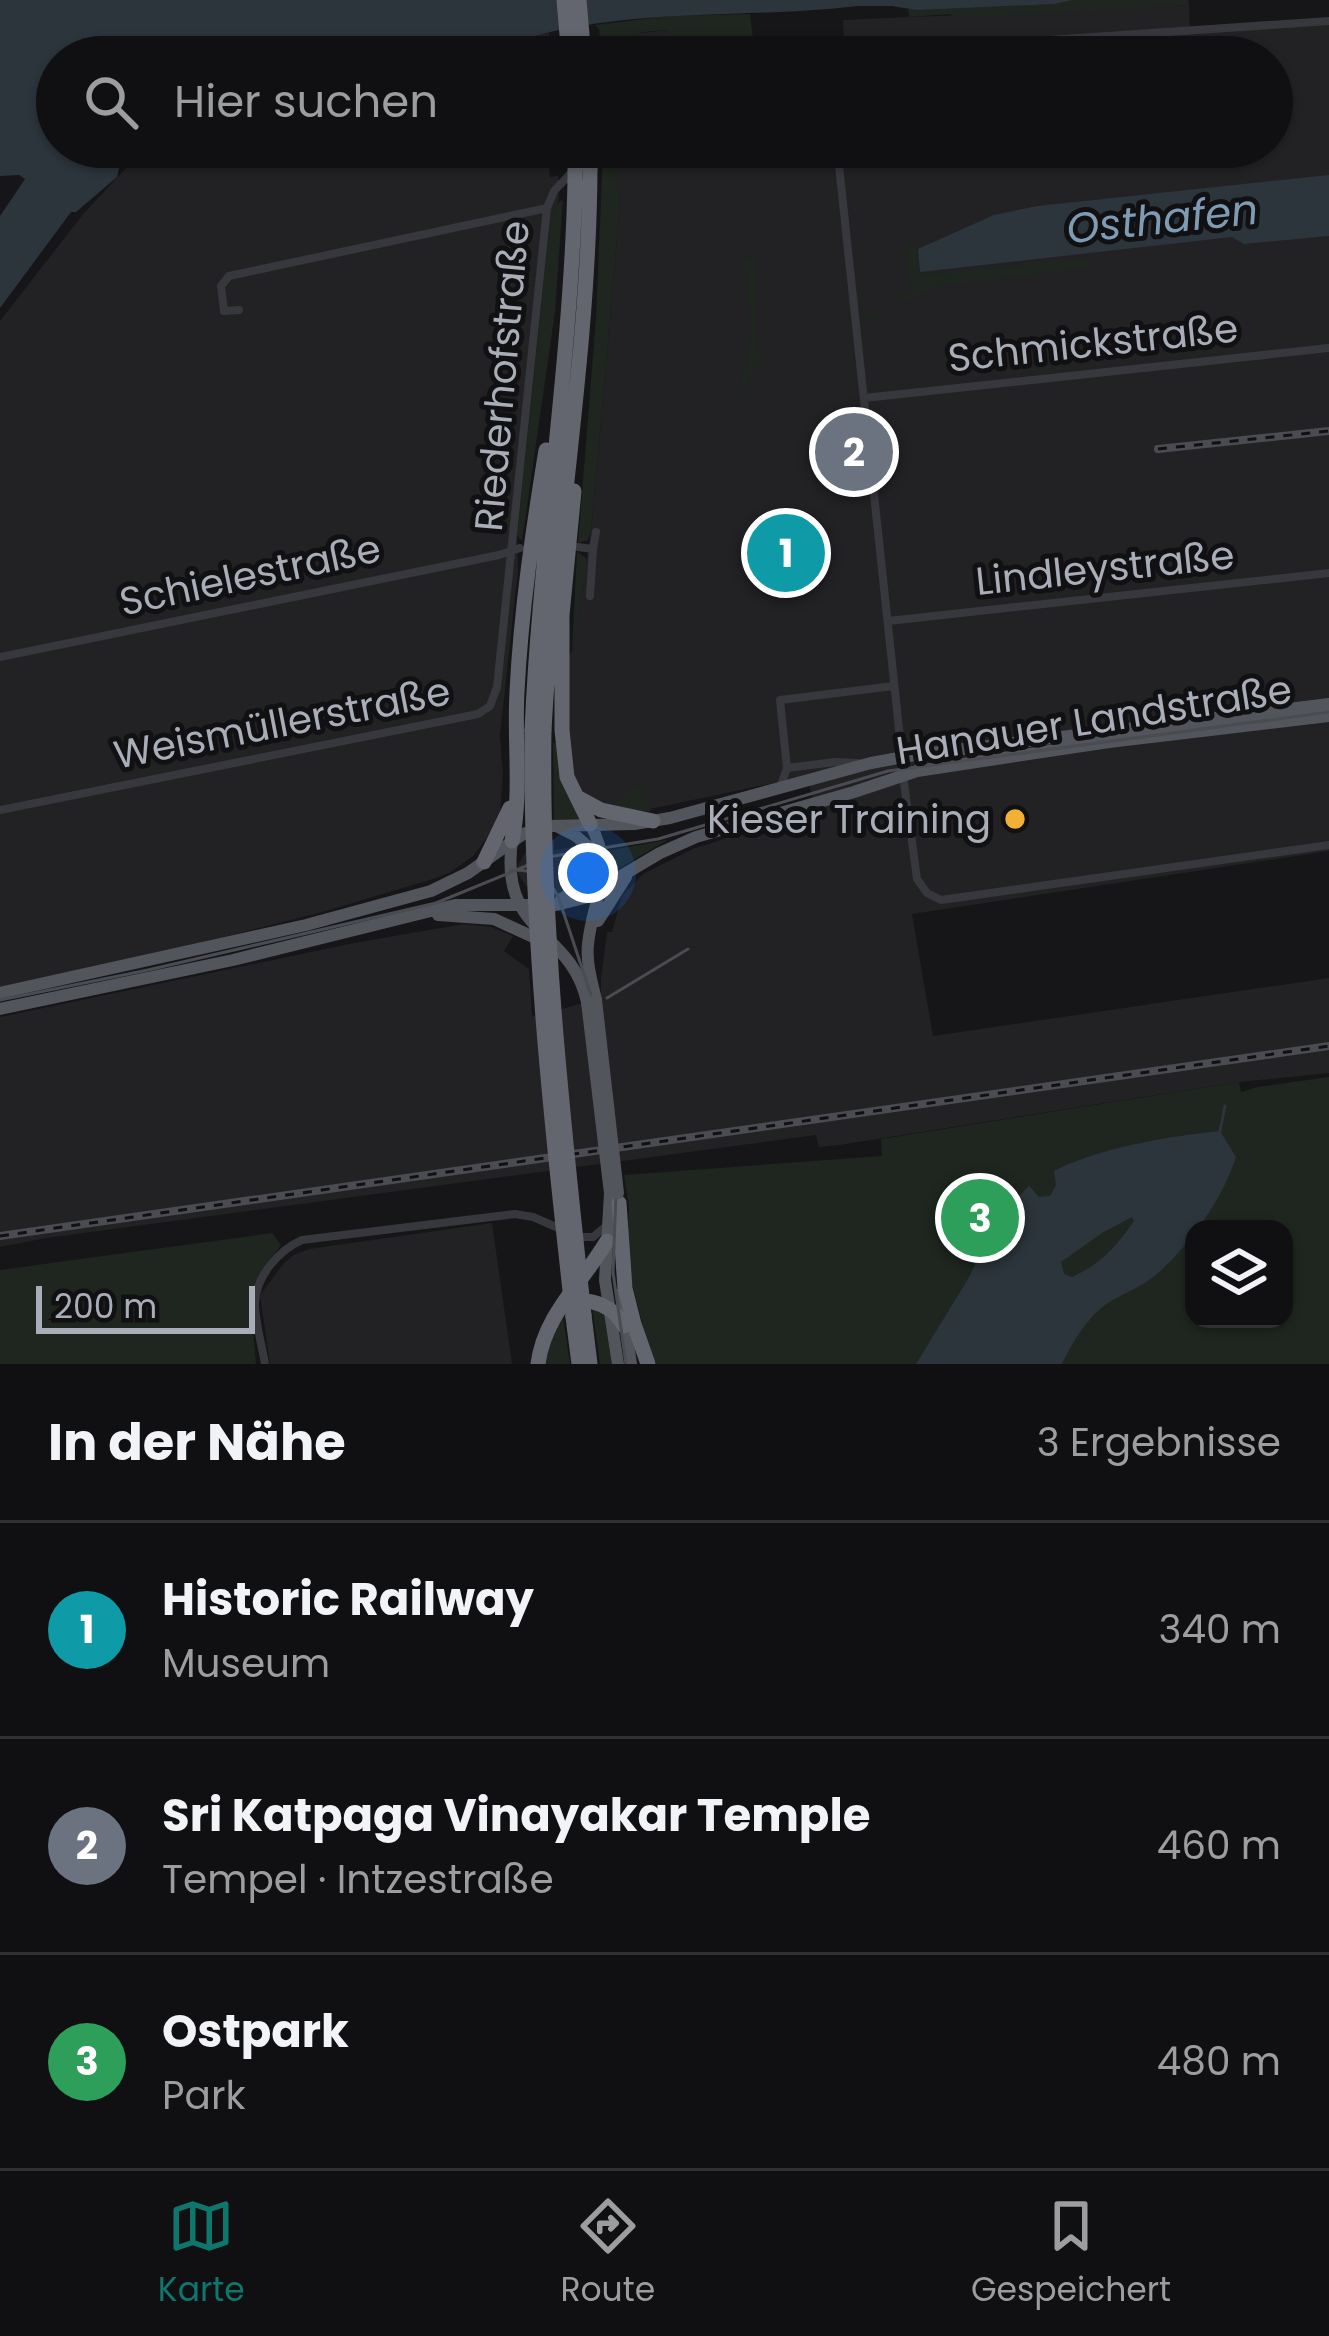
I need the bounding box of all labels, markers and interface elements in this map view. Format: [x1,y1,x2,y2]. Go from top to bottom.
search box [36,36,1293,168]
icon: search [78,69,144,135]
text: Hier suchen [174,70,438,133]
water label: Osthafen [1063,180,1261,258]
street label: Riederhofstraße [461,218,543,534]
street label: Schmickstraße [945,300,1241,386]
pin: 2 [815,407,893,497]
pin: 1 [747,508,825,598]
street label: Schielestraße [115,521,385,629]
street label: Lindleystraße [973,527,1237,609]
street label: Hanauer Landstraße [892,662,1296,778]
street label: Weismüllerstraße [109,663,455,783]
place label: Kieser Training [707,792,991,847]
marker: Kieser Training [1002,806,1028,832]
your location [558,843,618,903]
pin: 3 [941,1173,1019,1263]
map controls [1185,1220,1293,1328]
button: layers [1185,1220,1293,1328]
scale bar [36,1280,255,1333]
text: 200 m [54,1283,157,1330]
text: In der Nähe [48,1406,346,1478]
text: 3 Ergebnisse [1037,1415,1281,1470]
text: Historic Railway [162,1568,534,1631]
text: 1 [80,1602,94,1657]
text: 340 m [1158,1602,1281,1657]
text: Museum [162,1636,330,1691]
text: Sri Katpaga Vinayakar Temple [162,1784,870,1847]
text: 2 [76,1818,98,1873]
text: 460 m [1157,1818,1281,1873]
text: Tempel · Intzestraße [162,1852,554,1907]
text: Ostpark [162,2000,349,2063]
text: 3 [75,2034,99,2089]
text: 480 m [1157,2034,1281,2089]
text: Park [162,2068,246,2123]
tab: Karte [158,2193,245,2315]
tab: Route [560,2193,655,2315]
tab: Gespeichert [971,2193,1171,2315]

